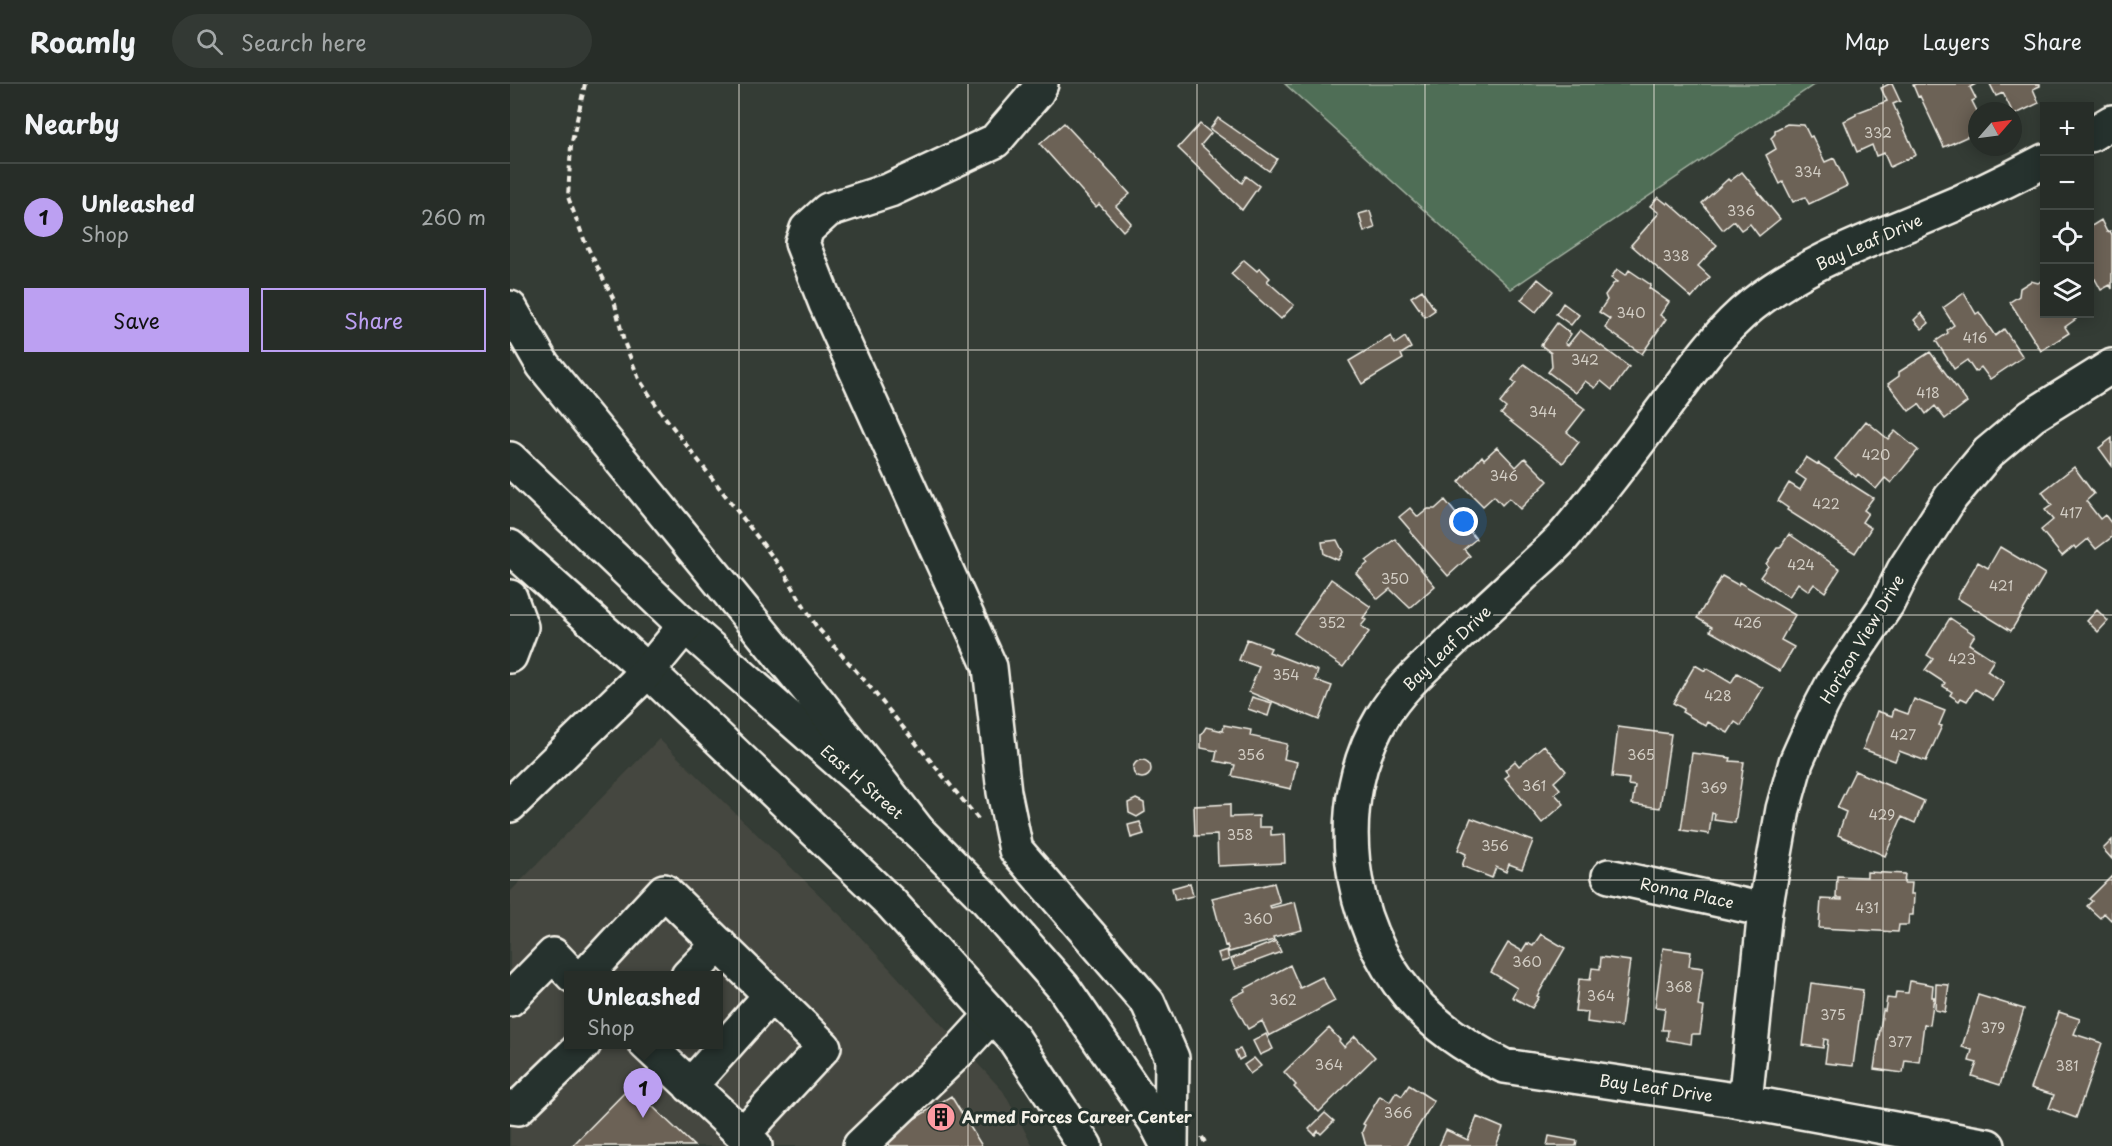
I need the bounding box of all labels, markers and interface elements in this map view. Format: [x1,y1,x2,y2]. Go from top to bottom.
search box [172,14,592,68]
text: Roamly [30,20,136,63]
icon: search [193,25,226,58]
text: Search here [241,25,367,58]
text: Map [1845,25,1889,57]
text: Layers [1922,25,1990,57]
text: Share [2023,25,2082,57]
north arrow [1968,102,2022,156]
map controls [2040,102,2094,318]
button: + [2040,102,2094,156]
text: Nearby [24,104,119,143]
house number: 332 [1864,122,1892,143]
button: − [2040,156,2094,210]
house number: 334 [1794,161,1822,182]
text: Unleashed [81,186,195,219]
house number: 336 [1727,200,1755,221]
text: 1 [39,202,48,232]
text: 260 m [421,202,486,232]
street label: Bay Leaf Drive [1811,207,1926,275]
button: locate [2040,210,2094,264]
text: Shop [81,219,129,249]
house number: 338 [1662,245,1690,266]
button: layers [2040,264,2094,318]
button: Save [24,288,249,352]
button: Share [261,288,486,352]
house number: 340 [1617,302,1645,323]
house number: 416 [1963,327,1987,348]
house number: 342 [1571,349,1599,370]
house number: 418 [1916,382,1940,403]
house number: 344 [1529,401,1557,422]
house number: 420 [1862,444,1890,465]
house number: 346 [1490,465,1518,486]
house number: 422 [1812,493,1840,514]
house number: 417 [2060,502,2082,523]
your location [1449,507,1478,536]
house number: 424 [1787,554,1815,575]
house number: 350 [1381,568,1409,589]
street label: Horizon View Drive [1813,569,1909,708]
house number: 421 [1989,575,2013,596]
street label: Bay Leaf Drive [1397,599,1496,696]
house number: 352 [1318,612,1346,633]
house number: 426 [1734,612,1762,633]
house number: 423 [1948,648,1976,669]
house number: 354 [1272,664,1300,685]
house number: 428 [1704,685,1732,706]
house number: 427 [1890,724,1916,745]
street label: East H Street [816,738,910,824]
house number: 356 [1237,744,1265,765]
house number: 365 [1627,744,1655,765]
house number: 361 [1522,775,1546,796]
house number: 369 [1701,777,1727,798]
house number: 429 [1869,804,1895,825]
house number: 358 [1227,824,1253,845]
house number: 356 [1481,835,1509,856]
street label: Ronna Place [1638,870,1736,914]
house number: 431 [1855,897,1879,918]
house number: 360 [1243,908,1273,929]
house number: 360 [1512,951,1542,972]
popup [564,971,723,1049]
house number: 368 [1665,976,1693,997]
text: Unleashed [587,979,700,1012]
house number: 364 [1587,985,1615,1006]
house number: 362 [1269,989,1297,1010]
house number: 375 [1820,1004,1846,1025]
text: Shop [587,1012,635,1042]
house number: 379 [1981,1017,2005,1038]
house number: 377 [1888,1031,1912,1052]
house number: 364 [1315,1054,1343,1075]
house number: 381 [2055,1055,2079,1076]
street label: Bay Leaf Drive [1598,1067,1715,1107]
pin: 1 [624,1068,662,1118]
building icon: Armed Forces Career Center [925,1101,957,1133]
house number: 366 [1384,1102,1412,1123]
place label: Armed Forces Career Center [962,1104,1193,1128]

